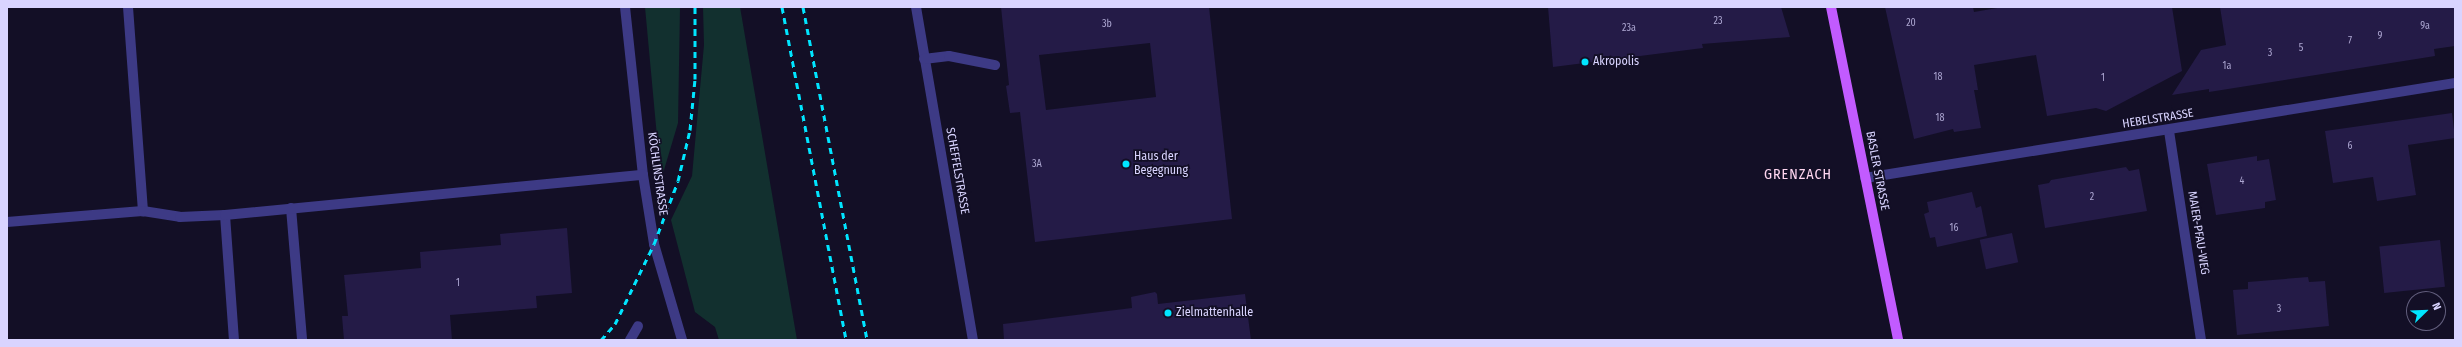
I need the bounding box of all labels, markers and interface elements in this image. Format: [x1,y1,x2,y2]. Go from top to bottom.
house number: 23 [1714,16,1722,28]
house number: 20 [1906,18,1916,30]
house number: 3b [1102,19,1112,31]
house number: 9a [2420,21,2430,33]
house number: 23a [1622,23,1636,35]
house number: 9 [2378,31,2382,43]
house number: 7 [2348,36,2352,48]
house number: 5 [2299,43,2303,55]
house number: 3 [2268,48,2272,60]
place label: Akropolis [1593,55,1639,69]
marker: Akropolis [1580,57,1590,67]
house number: 1a [2223,61,2231,73]
house number: 18 [1934,72,1942,84]
house number: 1 [2101,73,2105,85]
street label: HEBELSTRASSE [2121,106,2195,132]
house number: 18 [1936,113,1944,125]
street label: SCHEFFELSTRASSE [942,127,972,215]
street label: BASLER STRASSE [1862,130,1892,212]
street label: KÖCHLINSTRASSE [644,131,670,217]
house number: 6 [2348,141,2352,153]
place label: Haus der Begegnung [1134,150,1188,178]
house number: 3A [1032,159,1042,171]
marker: Haus der Begegnung [1121,159,1131,169]
district label: GRENZACH [1764,167,1832,183]
house number: 4 [2240,176,2244,188]
street label: MAIER-PFAU-WEG [2184,190,2212,276]
house number: 2 [2090,192,2094,204]
house number: 16 [1950,223,1958,235]
house number: 1 [456,278,460,290]
north arrow [2406,291,2446,331]
text: N [2429,301,2444,312]
house number: 3 [2277,304,2281,316]
place label: Zielmattenhalle [1176,306,1253,320]
marker: Zielmattenhalle [1163,308,1173,318]

